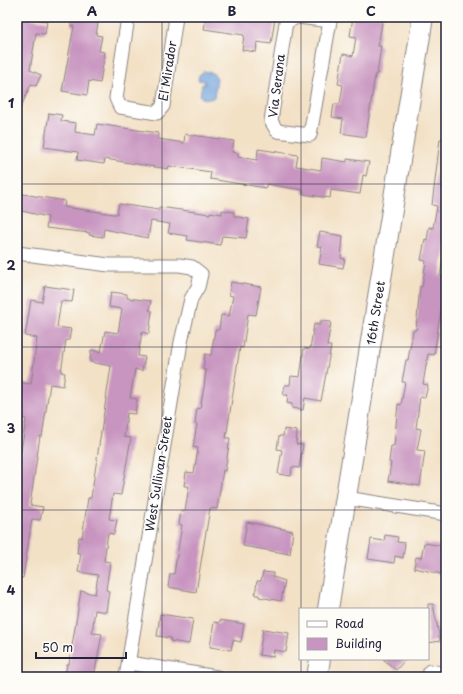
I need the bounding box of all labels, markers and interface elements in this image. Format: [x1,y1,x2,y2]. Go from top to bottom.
text: A [87,1,97,20]
text: B [228,1,237,20]
text: C [366,1,376,20]
street label: El Mirador [153,39,181,102]
street label: Via Serana [263,53,289,119]
text: 1 [8,93,14,112]
text: 2 [6,255,16,274]
street label: 16th Street [361,279,389,346]
street label: West Sullivan Street [140,415,176,533]
text: 3 [7,418,16,437]
text: 4 [7,580,16,599]
legend [299,608,429,660]
text: Road [335,614,364,632]
scale bar [36,634,126,660]
text: Building [335,634,382,652]
text: 50 m [42,638,73,656]

